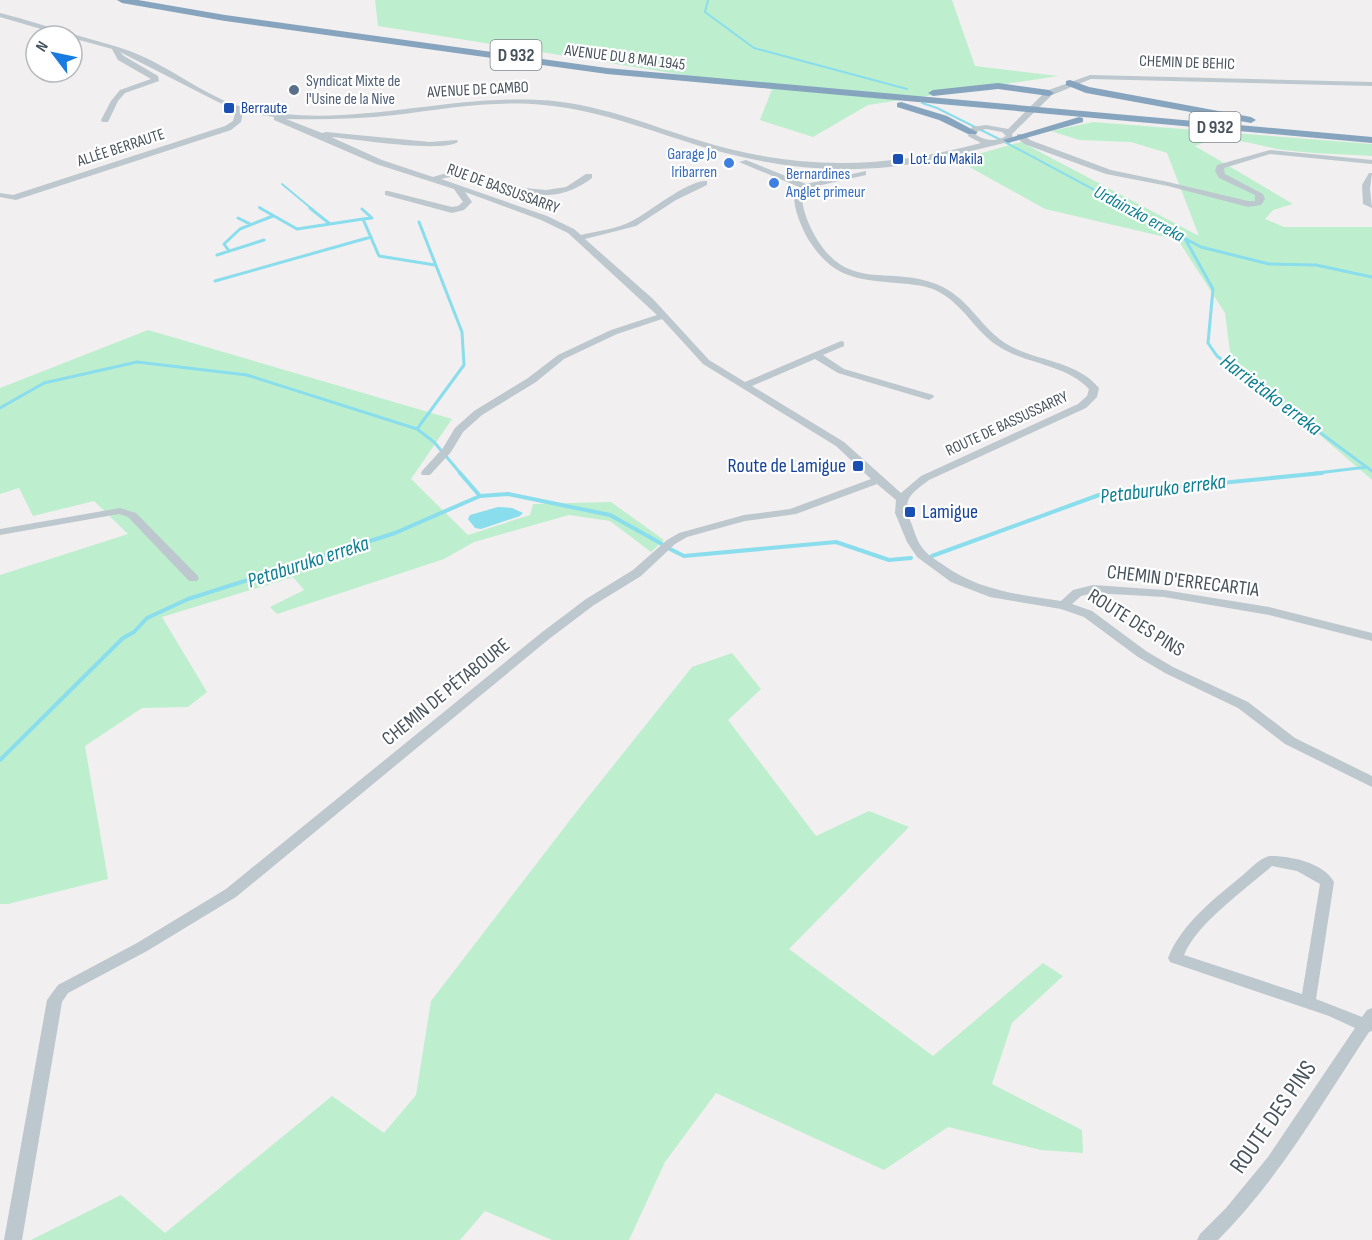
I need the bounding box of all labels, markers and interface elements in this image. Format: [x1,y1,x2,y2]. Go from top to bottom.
north arrow [24,24,84,84]
text: N [32,38,53,56]
road number: D 932 [490,40,542,70]
street label: AVENUE DU 8 MAI 1945 [563,41,686,75]
street label: CHEMIN DE BEHIC [1139,52,1235,74]
place label: Syndicat Mixte de l'Usine de la Nive [306,72,400,109]
street label: AVENUE DE CAMBO [426,78,529,102]
marker: Syndicat Mixte de l'Usine de la Nive [287,83,301,97]
place label: Berraute [241,99,288,118]
marker: Berraute [222,101,236,115]
road number: D 932 [1190,112,1240,142]
street label: ALLÉE BERRAUTE [74,125,167,171]
place label: Garage Jo Iribarren [667,145,717,182]
place label: Lot. du Makila [910,150,983,169]
marker: Lot. du Makila [891,152,905,166]
marker: Garage Jo Iribarren [722,156,736,170]
street label: RUE DE BASSUSSARRY [444,160,562,218]
place label: Bernardines Anglet primeur [785,165,866,202]
marker: Bernardines Anglet primeur [767,176,781,190]
water label: Urdainzko erreka [1090,181,1188,247]
water label: Harrietako erreka [1215,349,1327,442]
street label: ROUTE DE BASSUSSARRY [943,387,1071,461]
place label: Route de Lamigue [728,454,846,478]
marker: Route de Lamigue [851,459,865,473]
water label: Petaburuko erreka [1099,469,1228,509]
place label: Lamigue [922,500,978,524]
marker: Lamigue [903,505,917,519]
water label: Petaburuko erreka [244,530,372,593]
street label: CHEMIN D'ERRECARTIA [1106,560,1261,602]
street label: ROUTE DES PINS [1083,584,1189,662]
street label: CHEMIN DE PÉTABOURE [377,633,515,751]
street label: ROUTE DES PINS [1223,1055,1323,1179]

